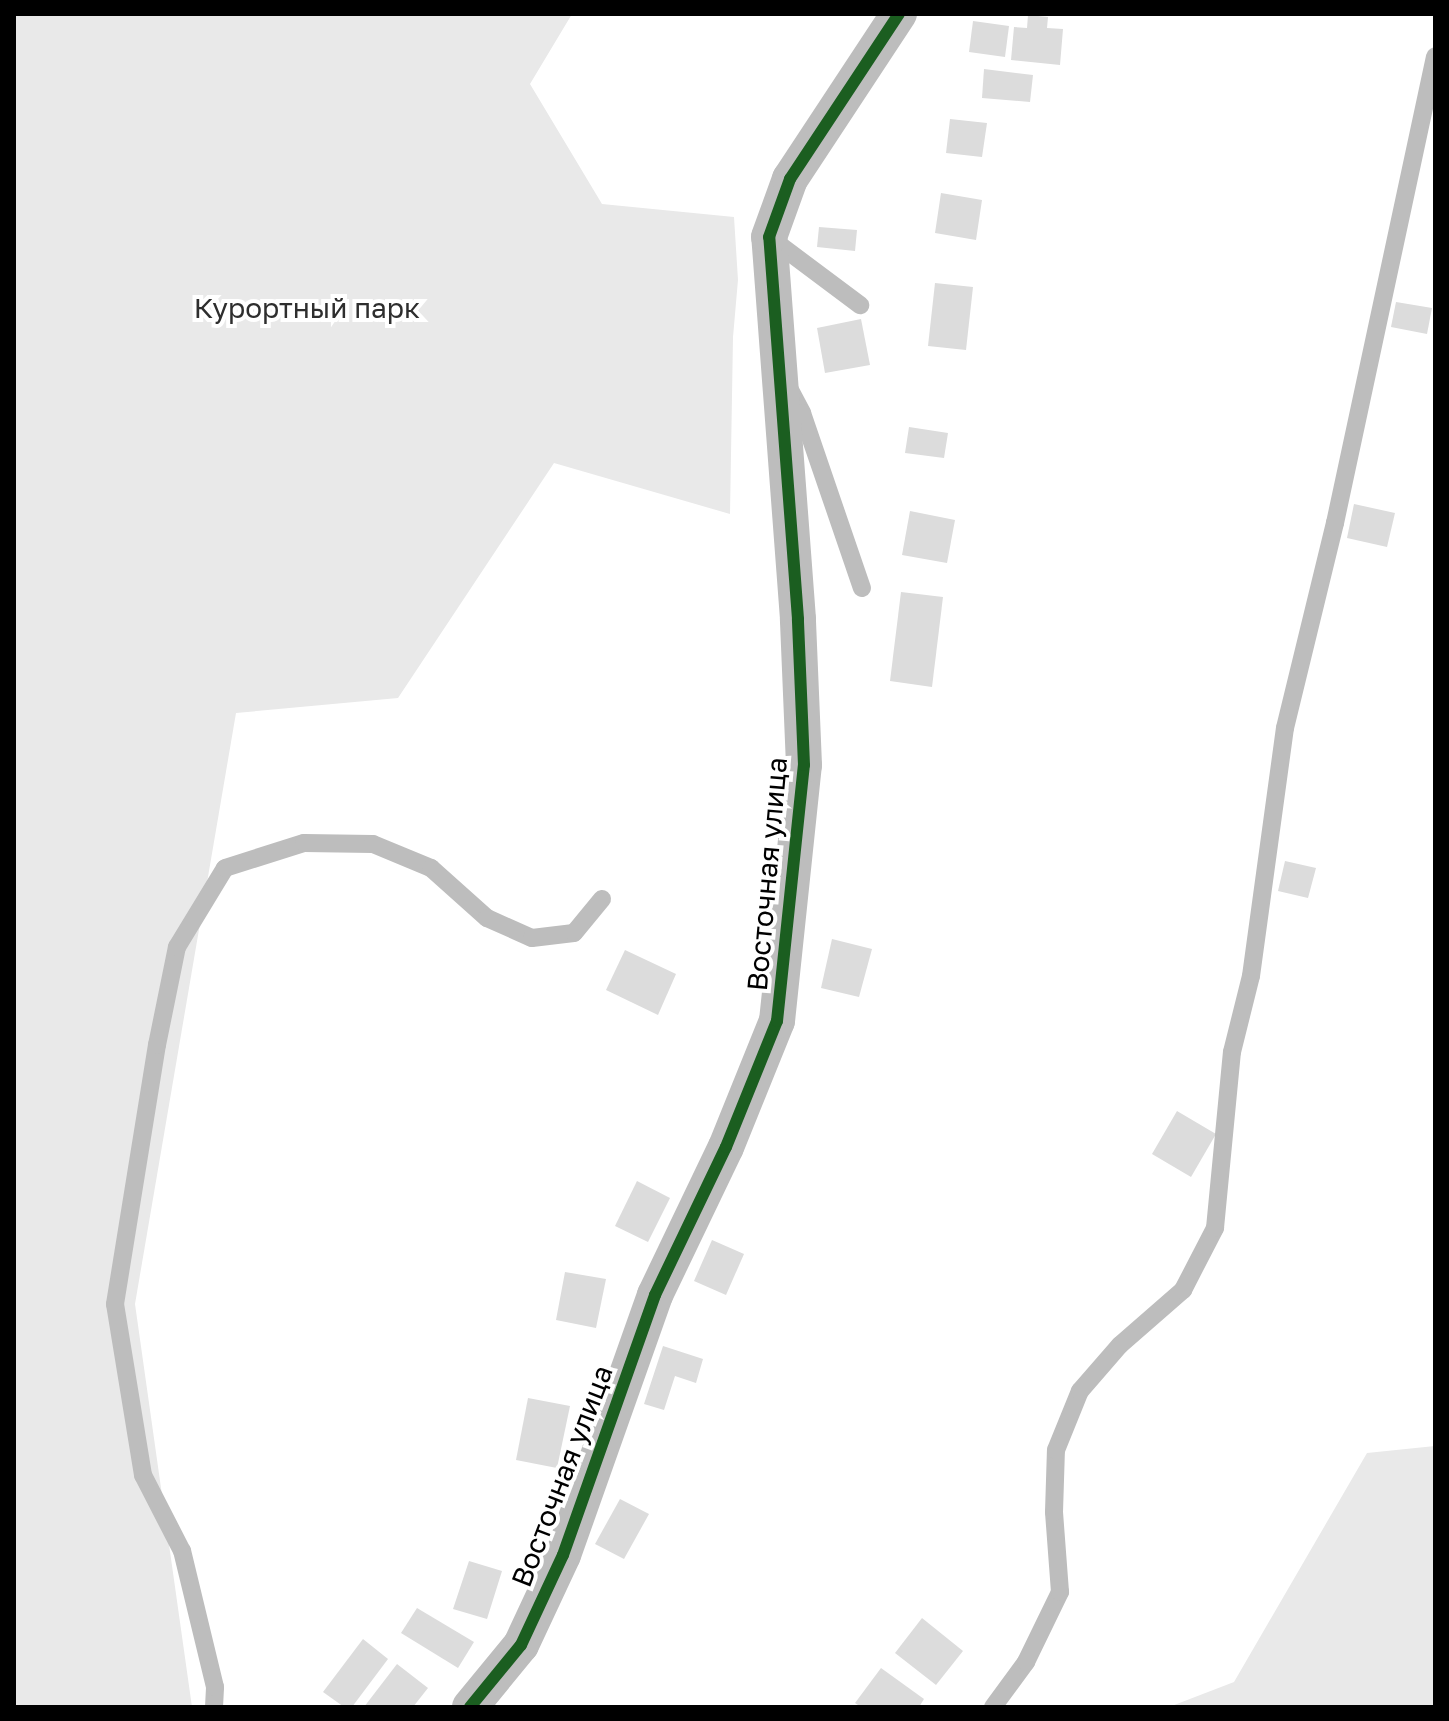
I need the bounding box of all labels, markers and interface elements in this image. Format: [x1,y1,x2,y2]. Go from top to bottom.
park label: Курортный парк [194,291,420,325]
street label: Восточная улица [740,756,794,992]
street label: Восточная улица [504,1361,620,1591]

